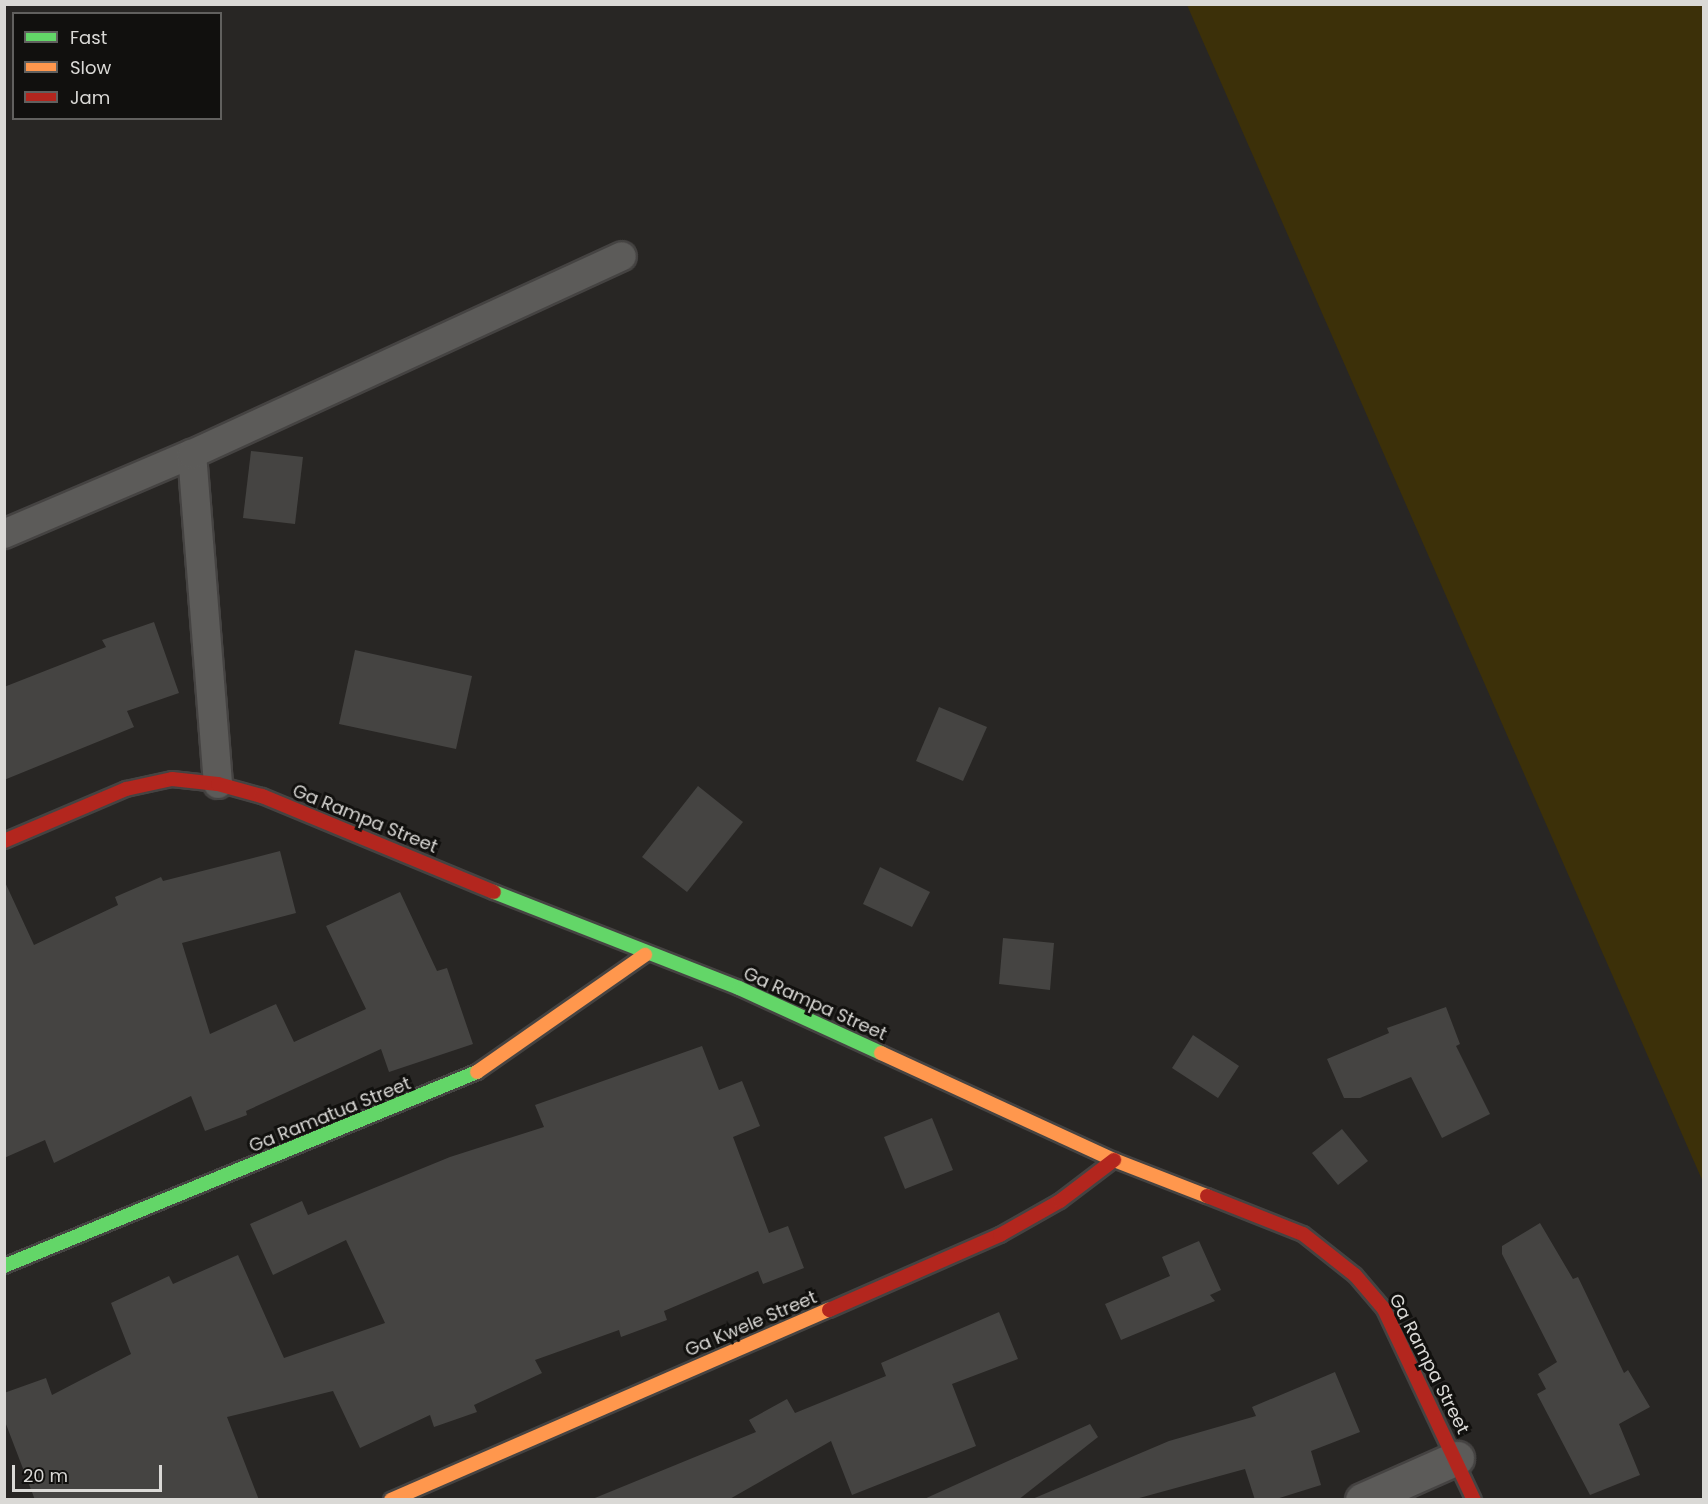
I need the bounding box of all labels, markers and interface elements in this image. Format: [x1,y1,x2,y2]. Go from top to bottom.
legend [12,12,222,120]
text: Fast [70,25,107,50]
text: Slow [70,55,111,80]
text: Jam [70,85,110,110]
street label: Ga Rampa Street [289,780,441,858]
street label: Ga Rampa Street [740,963,890,1045]
street label: Ga Ramatua Street [246,1073,414,1157]
street label: Ga Kwele Street [682,1287,820,1361]
street label: Ga Rampa Street [1384,1290,1474,1438]
scale bar [15,1453,165,1491]
text: 20 m [23,1463,68,1488]

